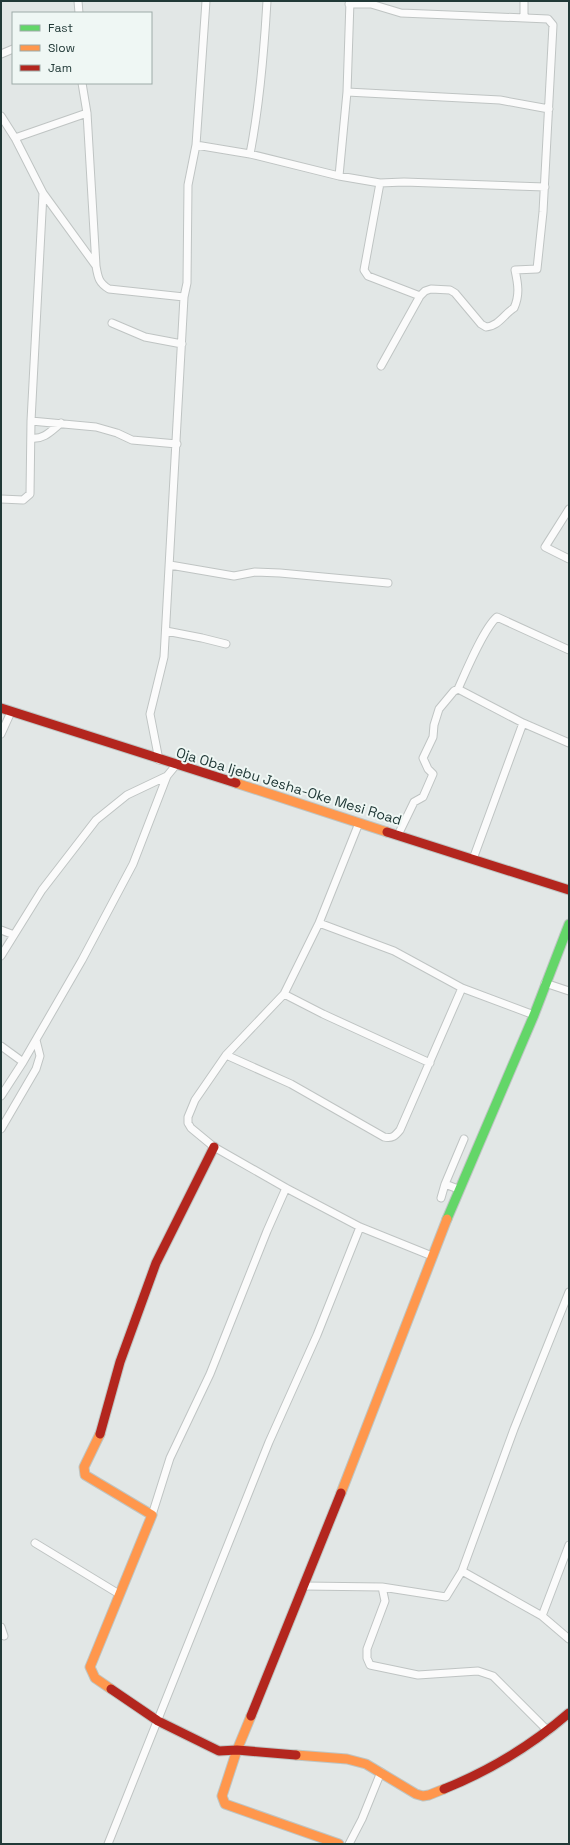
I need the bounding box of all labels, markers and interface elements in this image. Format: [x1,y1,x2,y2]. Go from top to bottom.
legend [12,12,152,84]
text: Fast [48,20,73,36]
text: Slow [48,40,75,56]
text: Jam [48,60,72,76]
street label: Oja Oba Ijebu Jesha-Oke Mesi Road [174,743,404,829]

